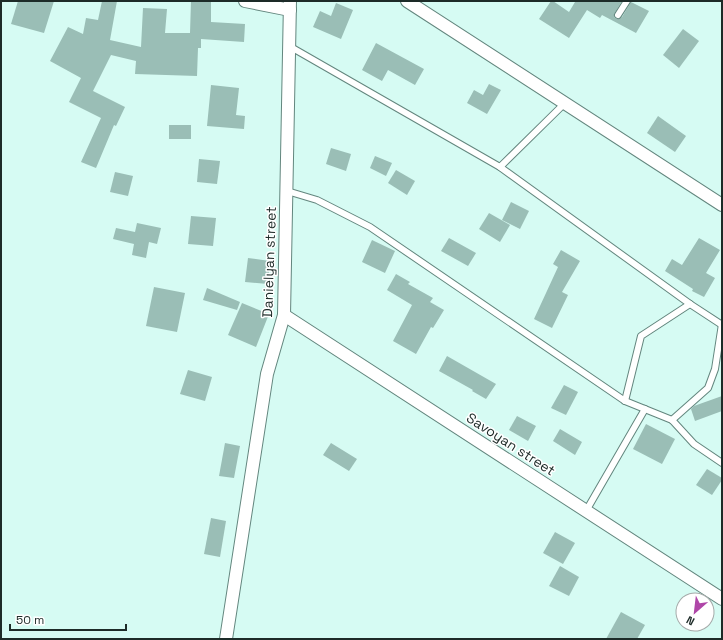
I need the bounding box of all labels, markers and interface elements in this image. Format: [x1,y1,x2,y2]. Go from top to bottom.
street label: Danielyan street [258,206,280,318]
street label: Savoyan street [463,409,559,479]
north arrow [675,592,715,632]
scale bar [10,606,126,632]
text: 50 m [16,612,44,628]
text: N [684,613,697,629]

